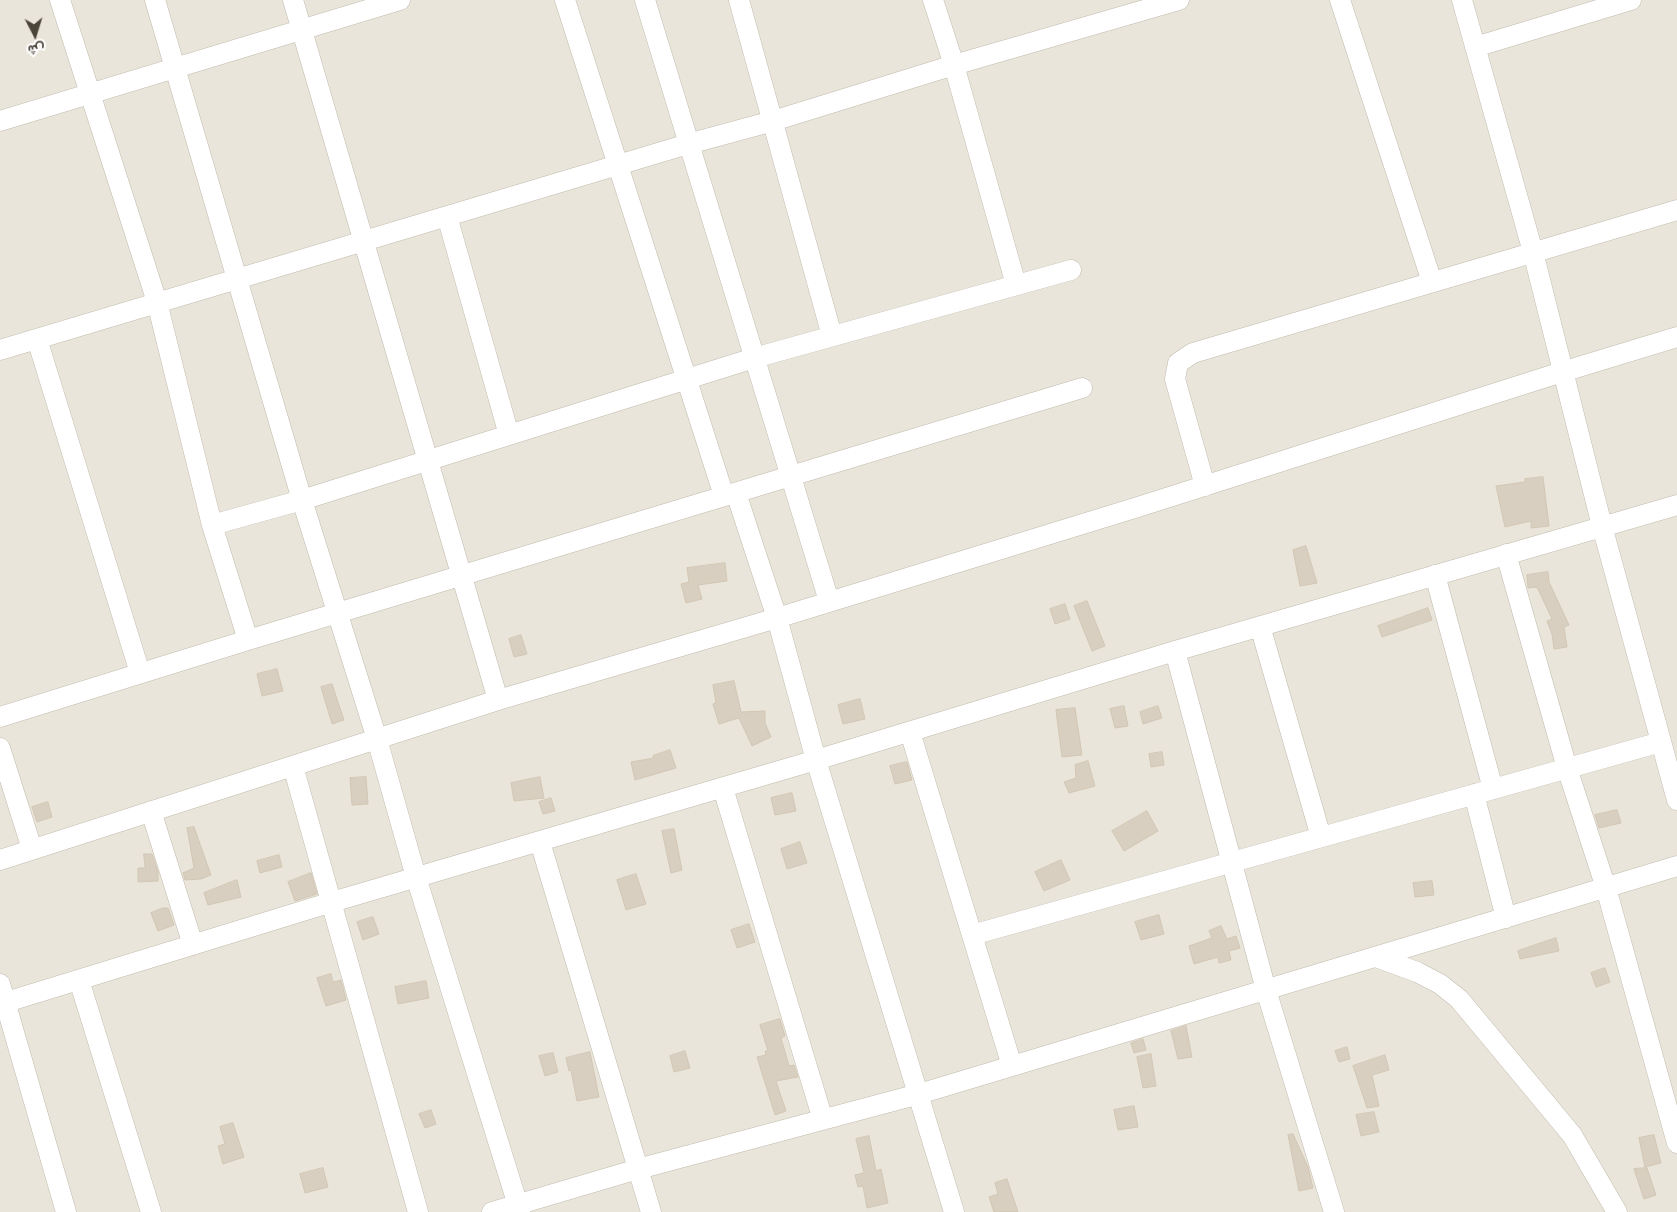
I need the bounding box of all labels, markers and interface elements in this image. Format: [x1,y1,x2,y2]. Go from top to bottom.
north arrow [10,10,60,60]
text: ش [27,41,45,59]

